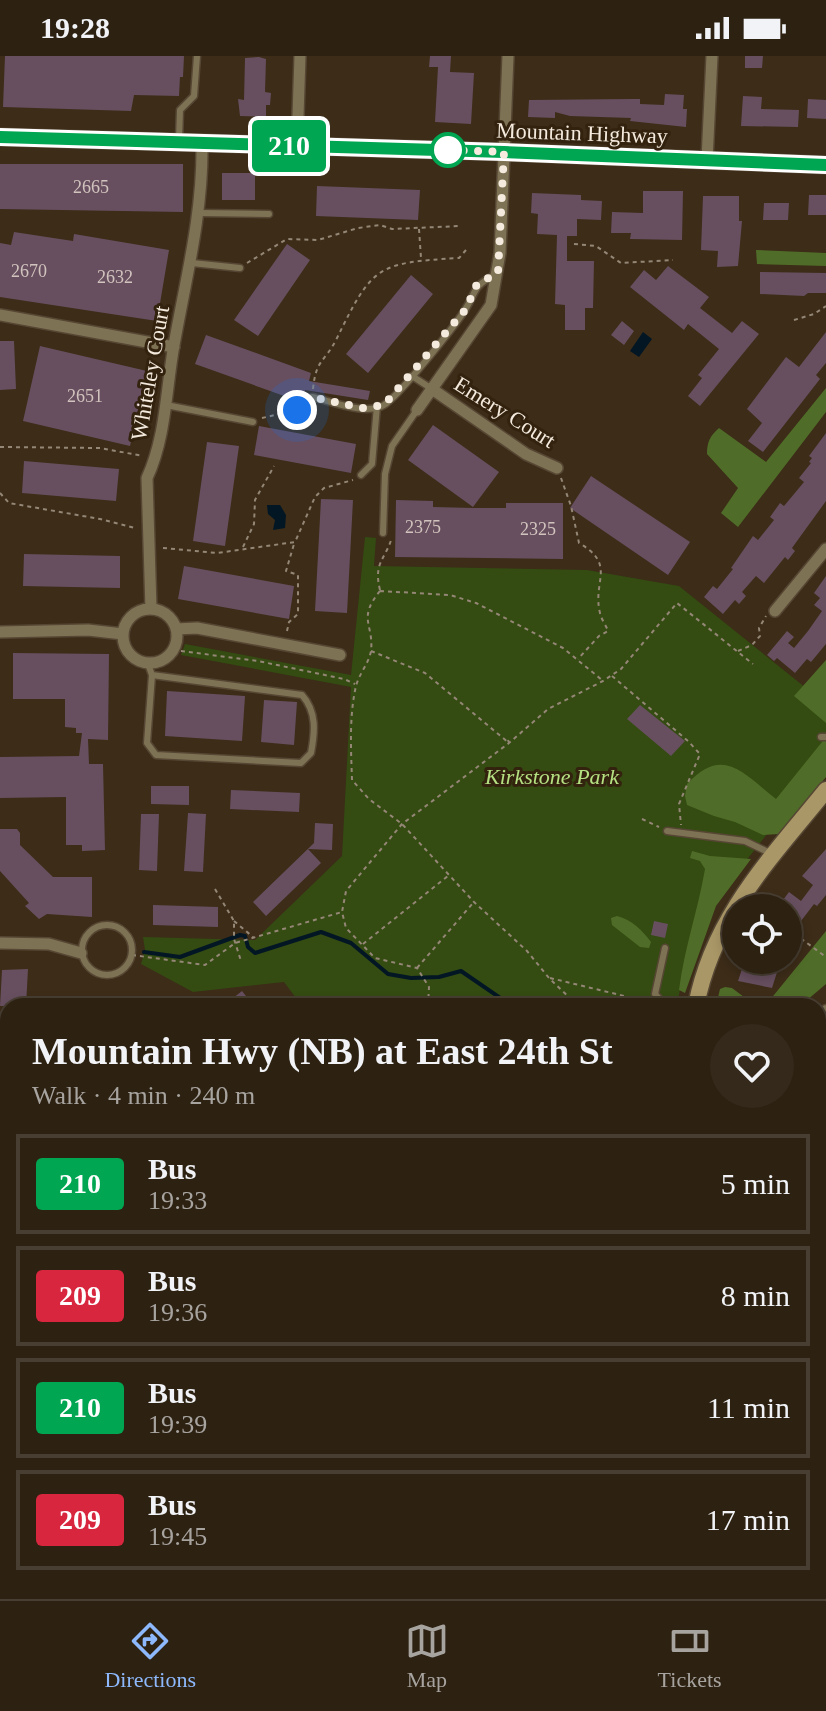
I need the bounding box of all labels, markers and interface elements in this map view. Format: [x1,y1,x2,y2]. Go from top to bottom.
text: 19:28 [40,11,110,44]
street label: Mountain Highway [496,118,668,148]
line badge: 210 [243,120,335,172]
text: 210 [268,130,310,161]
unlabelled marker [431,133,465,167]
house number: 2665 [73,177,109,197]
house number: 2670 [11,261,47,281]
house number: 2632 [97,267,133,287]
street label: Whiteley Court [126,304,174,442]
street label: Emery Court [450,371,560,453]
house number: 2651 [67,386,103,406]
your location [277,390,317,430]
house number: 2375 [405,517,441,537]
house number: 2325 [520,519,556,539]
park label: Kirkstone Park [484,764,620,789]
map controls [722,894,802,974]
button: locate [722,894,802,974]
button: heart [710,1024,794,1108]
text: Mountain Hwy (NB) at East 24th St [32,1030,613,1072]
text: Walk · 4 min · 240 m [32,1081,255,1110]
text: Bus [148,1152,196,1185]
text: 5 min [721,1167,790,1200]
text: 210 [59,1168,101,1199]
text: 19:33 [148,1186,207,1215]
text: Bus [148,1264,196,1297]
text: 8 min [721,1279,790,1312]
text: 209 [59,1280,101,1311]
text: 19:36 [148,1298,207,1327]
text: Bus [148,1376,196,1409]
text: 11 min [707,1391,790,1424]
text: 210 [59,1392,101,1423]
text: 19:39 [148,1410,207,1439]
text: Bus [148,1488,196,1521]
text: 17 min [706,1503,790,1536]
text: 209 [59,1504,101,1535]
text: 19:45 [148,1522,207,1551]
tab: Directions [104,1619,196,1693]
tab: Map [405,1619,449,1693]
tab: Tickets [658,1619,722,1693]

